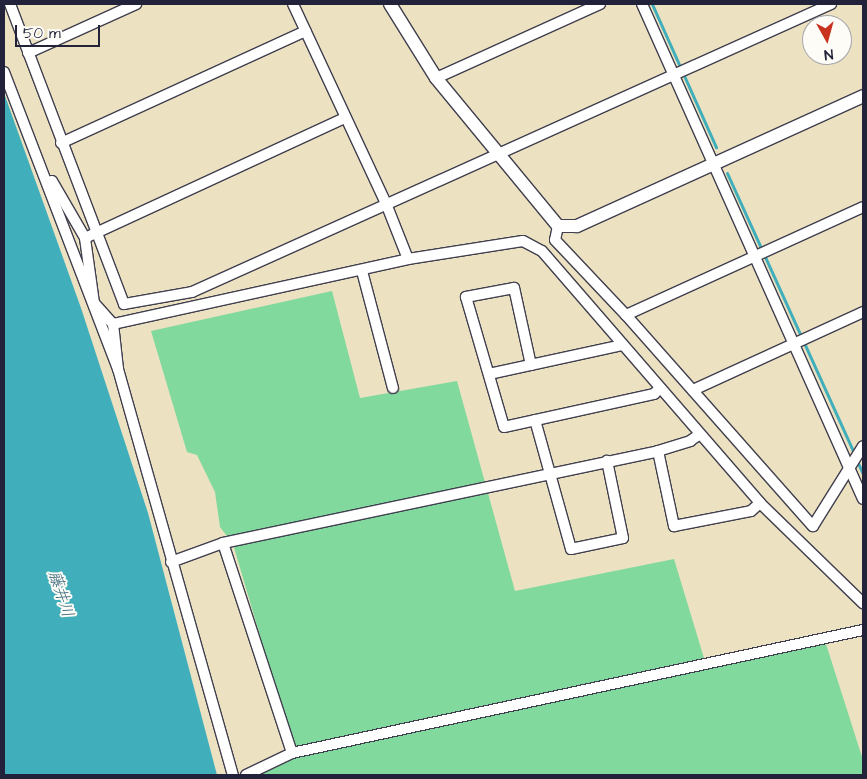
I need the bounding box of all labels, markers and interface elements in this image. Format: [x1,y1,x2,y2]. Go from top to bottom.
scale bar [18,15,102,47]
north arrow [802,15,852,65]
text: 50 m [23,23,61,44]
text: N [823,43,834,64]
water label: 藤井川 [44,568,78,620]

